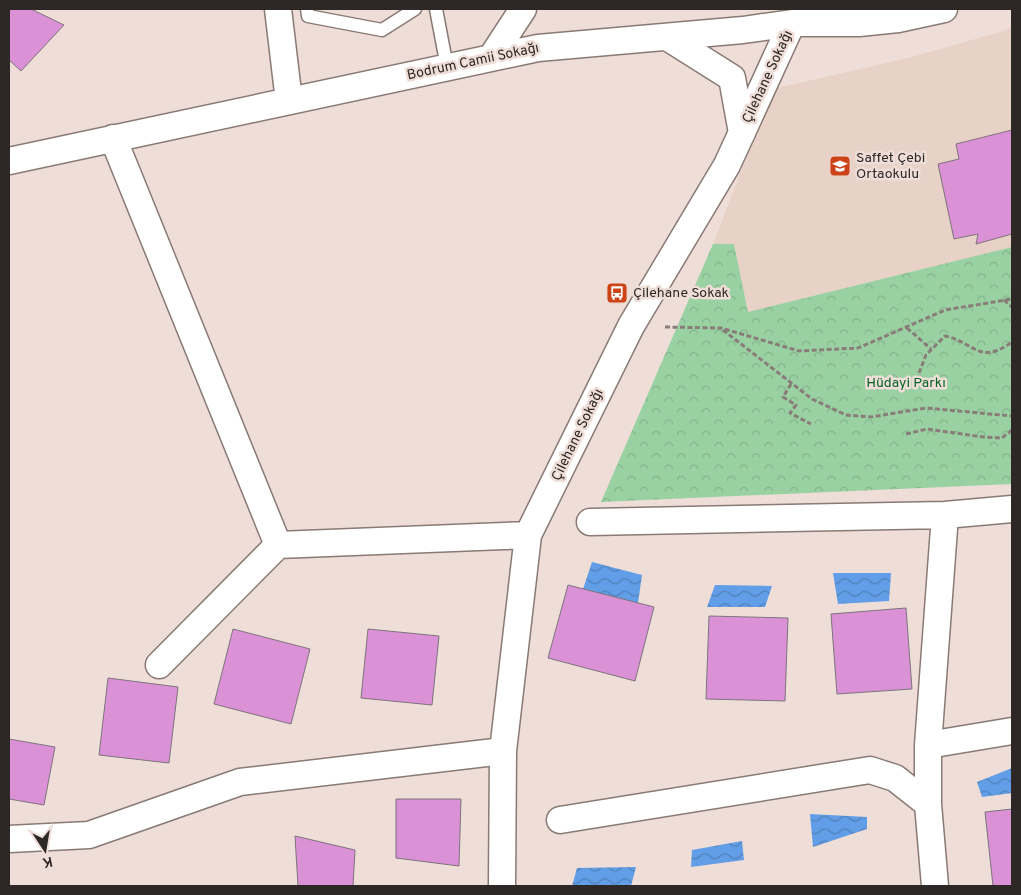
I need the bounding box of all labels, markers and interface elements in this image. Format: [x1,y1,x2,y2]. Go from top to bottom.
street label: Çilehane Sokağı [739,28,797,126]
street label: Bodrum Camii Sokağı [405,40,541,84]
place label: Saffet Çebi Ortaokulu [856,150,925,183]
school or university icon: Saffet Çebi Ortaokulu [828,154,852,178]
bus stop icon: Çilehane Sokak [605,281,629,305]
place label: Çilehane Sokak [633,285,729,302]
park label: Hüdayi Parkı [866,375,946,392]
street label: Çilehane Sokağı [548,386,608,484]
north arrow [20,825,70,875]
text: K [41,852,54,871]

